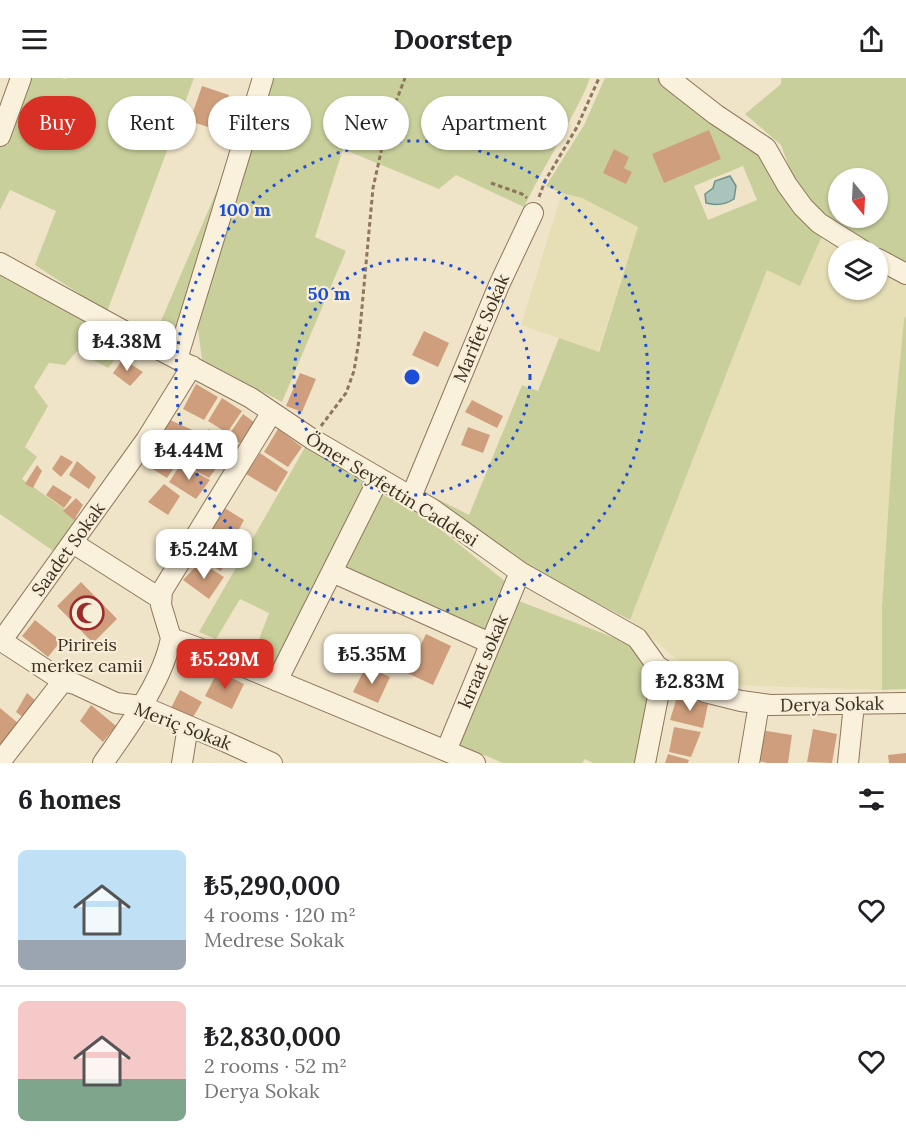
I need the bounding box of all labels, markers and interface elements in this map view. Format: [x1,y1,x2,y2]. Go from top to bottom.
text: Doorstep [394,22,512,56]
icon: menu [18,23,51,56]
icon: share [855,23,888,56]
chip: Buy [18,96,96,150]
chip: Rent [108,96,196,150]
chip: Filters [208,96,311,150]
chip: New [323,96,409,150]
chip: Apartment [421,96,568,150]
north arrow [828,168,888,228]
map controls [828,168,888,300]
text: 100 m [219,198,271,221]
button: layers [828,240,888,300]
street label: Marifet Sokak [448,270,514,386]
text: 50 m [308,282,351,305]
pin: ₺4.38M [78,321,176,372]
text: ₺4.38M [92,328,162,353]
centre of rings [402,367,422,387]
street label: Ömer Seyfettin Caddesi [302,427,482,551]
pin: ₺4.44M [140,430,238,481]
text: ₺4.44M [155,437,223,462]
street label: Saadet Sokak [26,497,110,600]
pin: ₺5.24M [155,529,253,580]
text: ₺5.24M [170,536,238,561]
mosque icon: Pirireis merkez camii [69,595,105,631]
street label: kıraat sokak [453,610,513,712]
place label: Pirireis merkez camii [31,633,143,677]
pin: ₺5.35M [323,634,421,685]
pin: ₺5.29M [176,639,274,690]
text: ₺5.35M [338,641,406,666]
text: ₺5.29M [191,646,259,671]
pin: ₺2.83M [641,661,739,712]
text: ₺2.83M [655,668,725,693]
street label: Derya Sokak [780,692,885,716]
street label: Meriç Sokak [131,697,235,755]
text: 6 homes [18,783,121,816]
icon: filters [855,783,888,816]
text: ₺5,290,000 [204,869,341,902]
icon: home [66,874,138,946]
icon: heart [855,894,888,927]
text: 4 rooms · 120 m² [204,902,356,927]
text: Medrese Sokak [204,927,344,952]
text: ₺2,830,000 [204,1020,341,1053]
icon: home [66,1025,138,1097]
icon: heart [855,1045,888,1078]
text: 2 rooms · 52 m² [204,1053,347,1078]
text: Derya Sokak [204,1078,320,1103]

